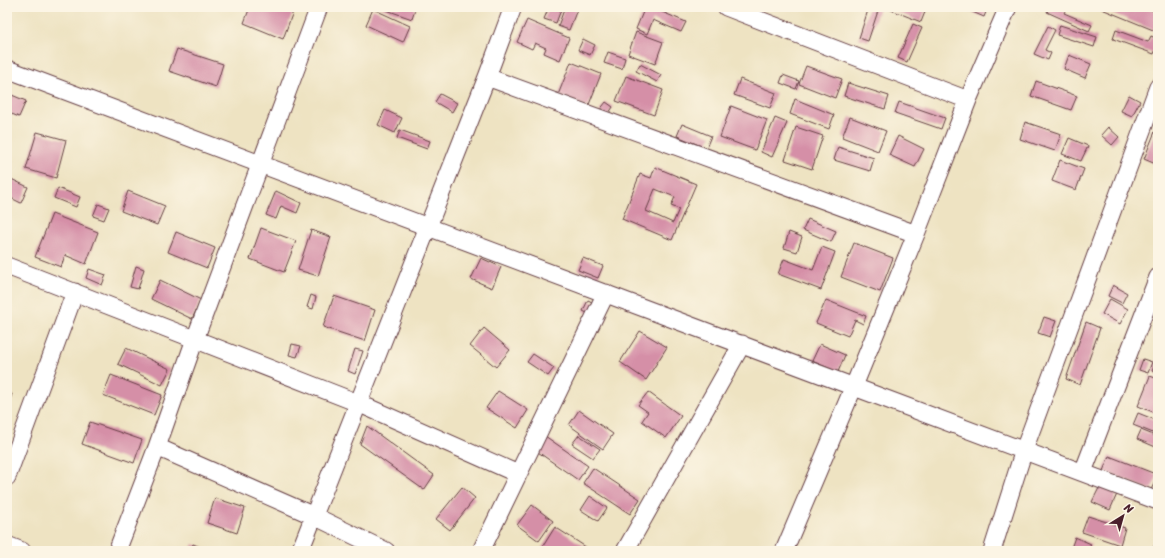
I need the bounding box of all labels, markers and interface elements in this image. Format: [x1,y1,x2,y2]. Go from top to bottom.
north arrow [1103,496,1143,536]
text: N [1119,498,1138,519]

